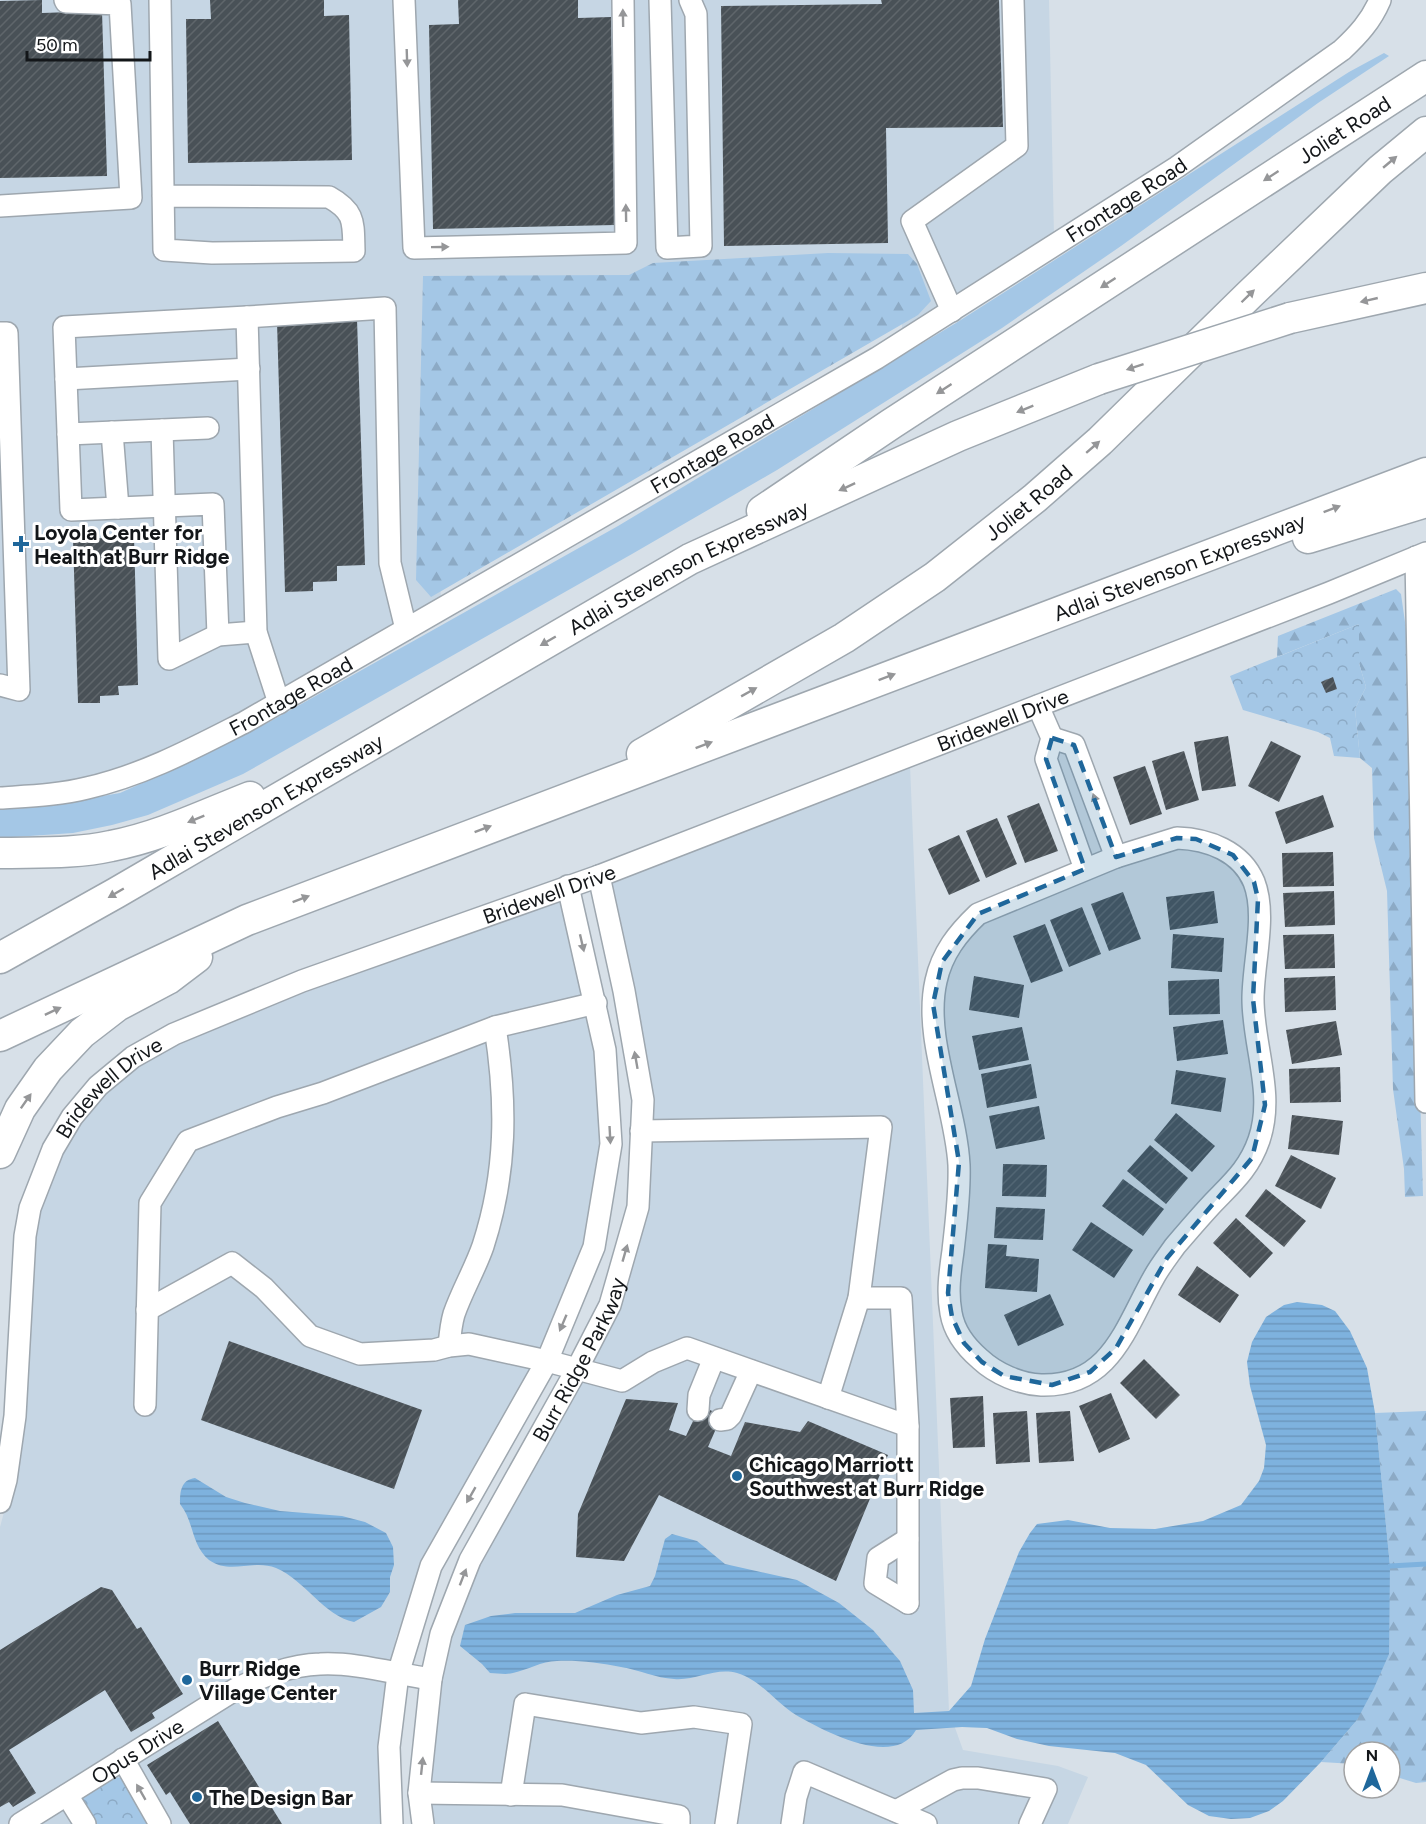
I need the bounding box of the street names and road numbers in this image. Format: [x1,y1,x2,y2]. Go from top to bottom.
street label: Joliet Road [1293,90,1395,169]
street label: Frontage Road [1061,152,1191,247]
street label: Frontage Road [646,408,778,499]
street label: Joliet Road [980,459,1077,545]
street label: Adlai Stevenson Expressway [564,494,812,640]
street label: Adlai Stevenson Expressway [1050,507,1309,626]
street label: Frontage Road [225,650,357,741]
street label: Bridewell Drive [933,683,1072,756]
street label: Adlai Stevenson Expressway [144,728,387,884]
street label: Bridewell Drive [479,858,619,929]
street label: Bridewell Drive [50,1031,166,1142]
street label: Burr Ridge Parkway [527,1274,630,1446]
street label: Opus Drive [86,1713,188,1789]

